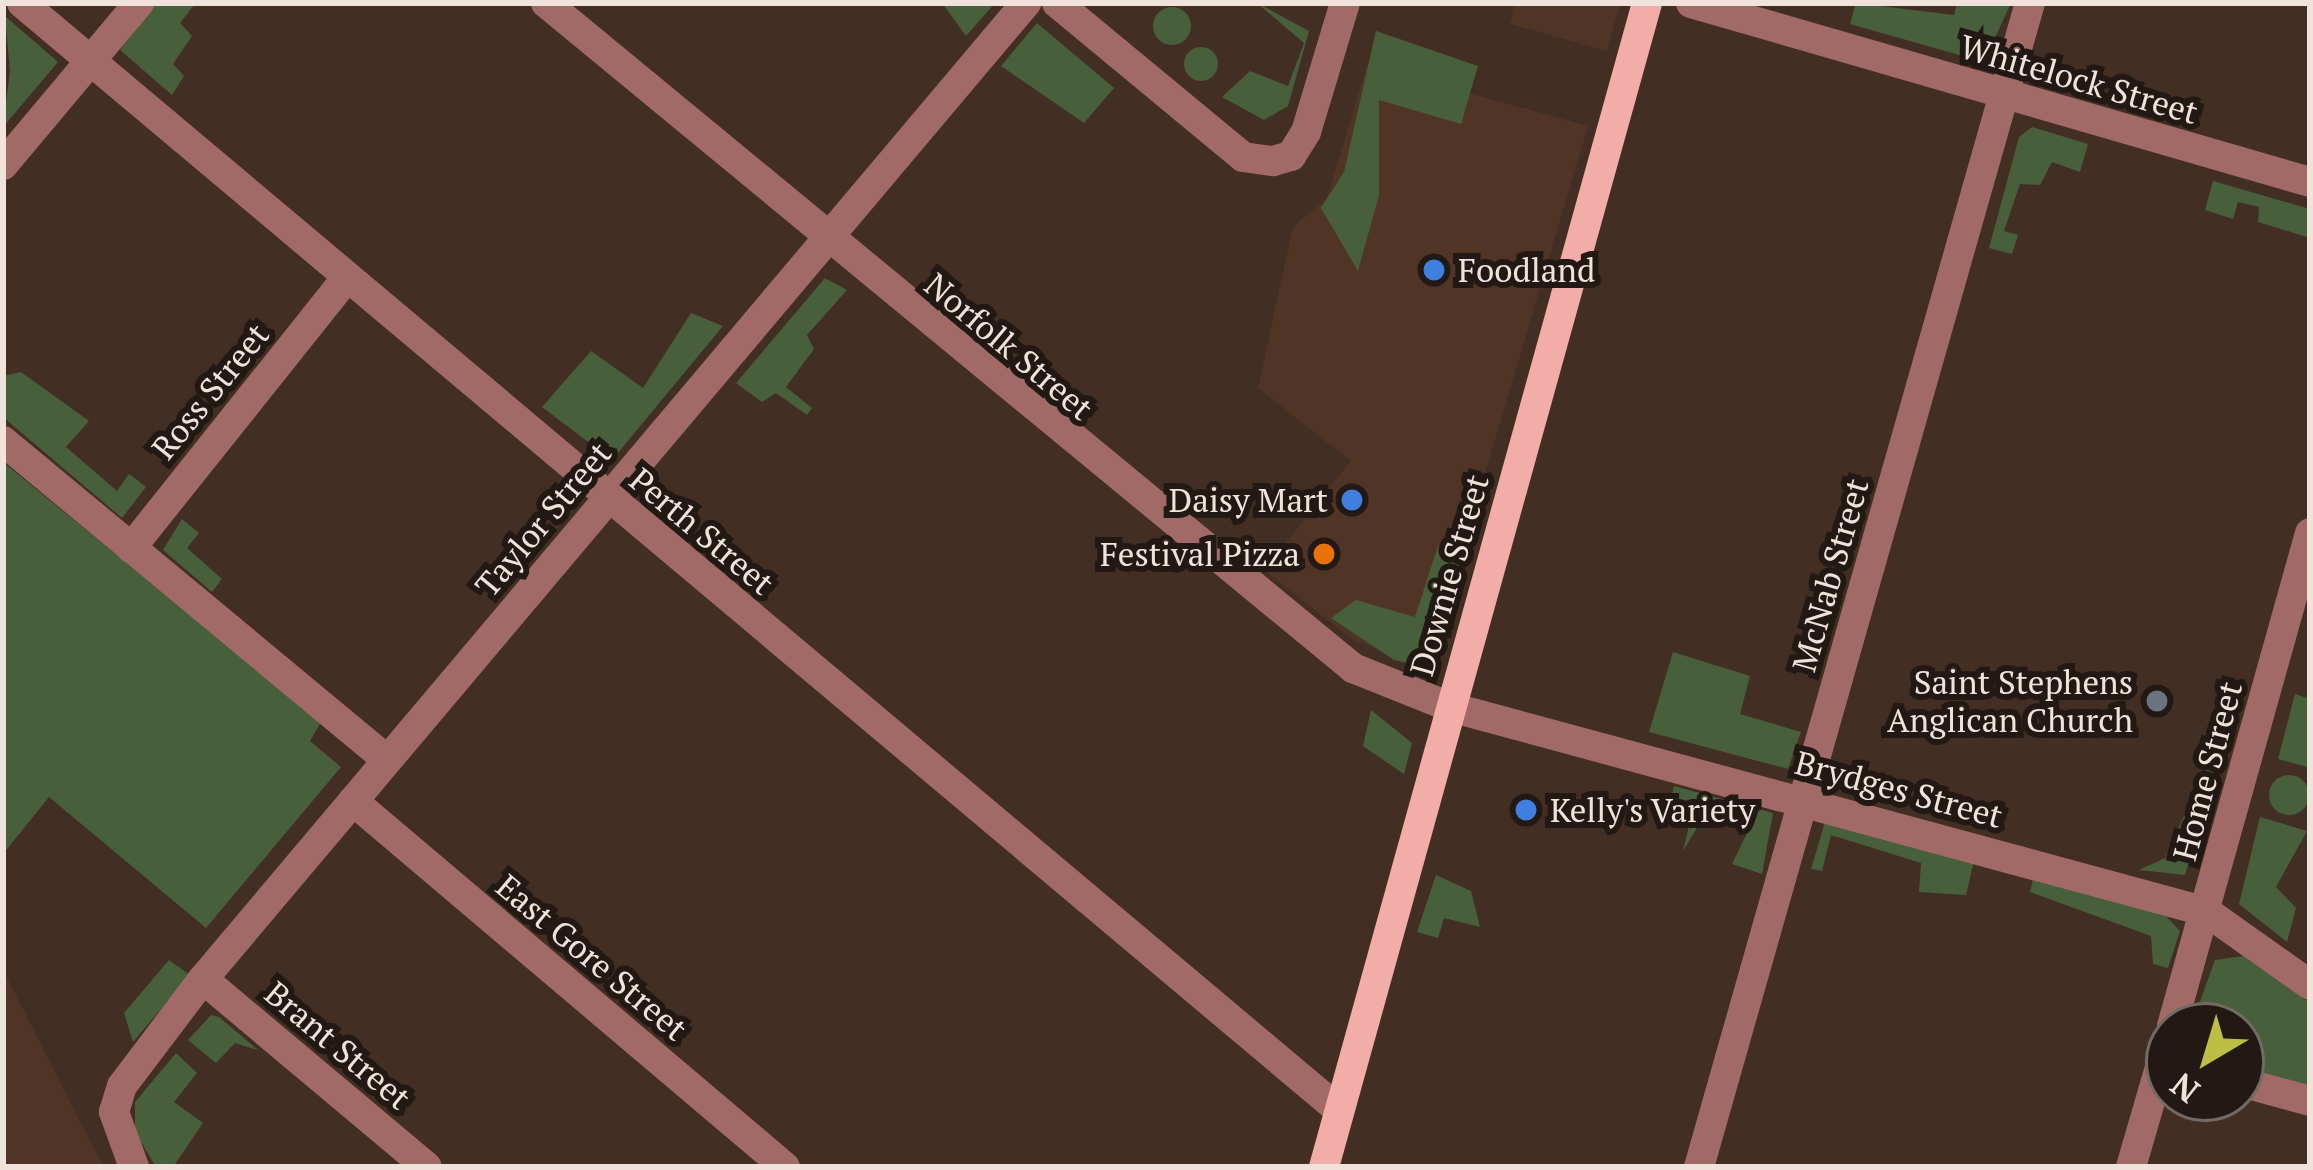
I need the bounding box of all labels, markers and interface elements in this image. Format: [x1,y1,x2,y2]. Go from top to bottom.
street label: Whitelock Street [1955,26,2203,132]
place label: Foodland [1458,250,1595,290]
marker: Foodland [1421,257,1447,283]
street label: Norfolk Street [917,264,1101,428]
street label: Ross Street [143,315,277,467]
street label: Taylor Street [467,434,619,604]
street label: Perth Street [622,459,782,603]
street label: Downie Street [1401,470,1497,680]
street label: McNab Street [1784,474,1876,676]
place label: Daisy Mart [1169,480,1328,520]
marker: Daisy Mart [1339,487,1365,513]
place label: Festival Pizza [1100,534,1300,574]
marker: Festival Pizza [1311,541,1337,567]
place label: Saint Stephens Anglican Church [1887,662,2133,740]
street label: Home Street [2164,677,2250,865]
marker: Saint Stephens Anglican Church [2144,688,2170,714]
street label: Brydges Street [1791,742,2007,836]
place label: Kelly's Variety [1550,790,1756,830]
marker: Kelly's Variety [1513,797,1539,823]
street label: East Gore Street [489,866,695,1048]
street label: Brant Street [257,973,419,1117]
north arrow [2145,1002,2265,1122]
text: N [2161,1064,2207,1113]

